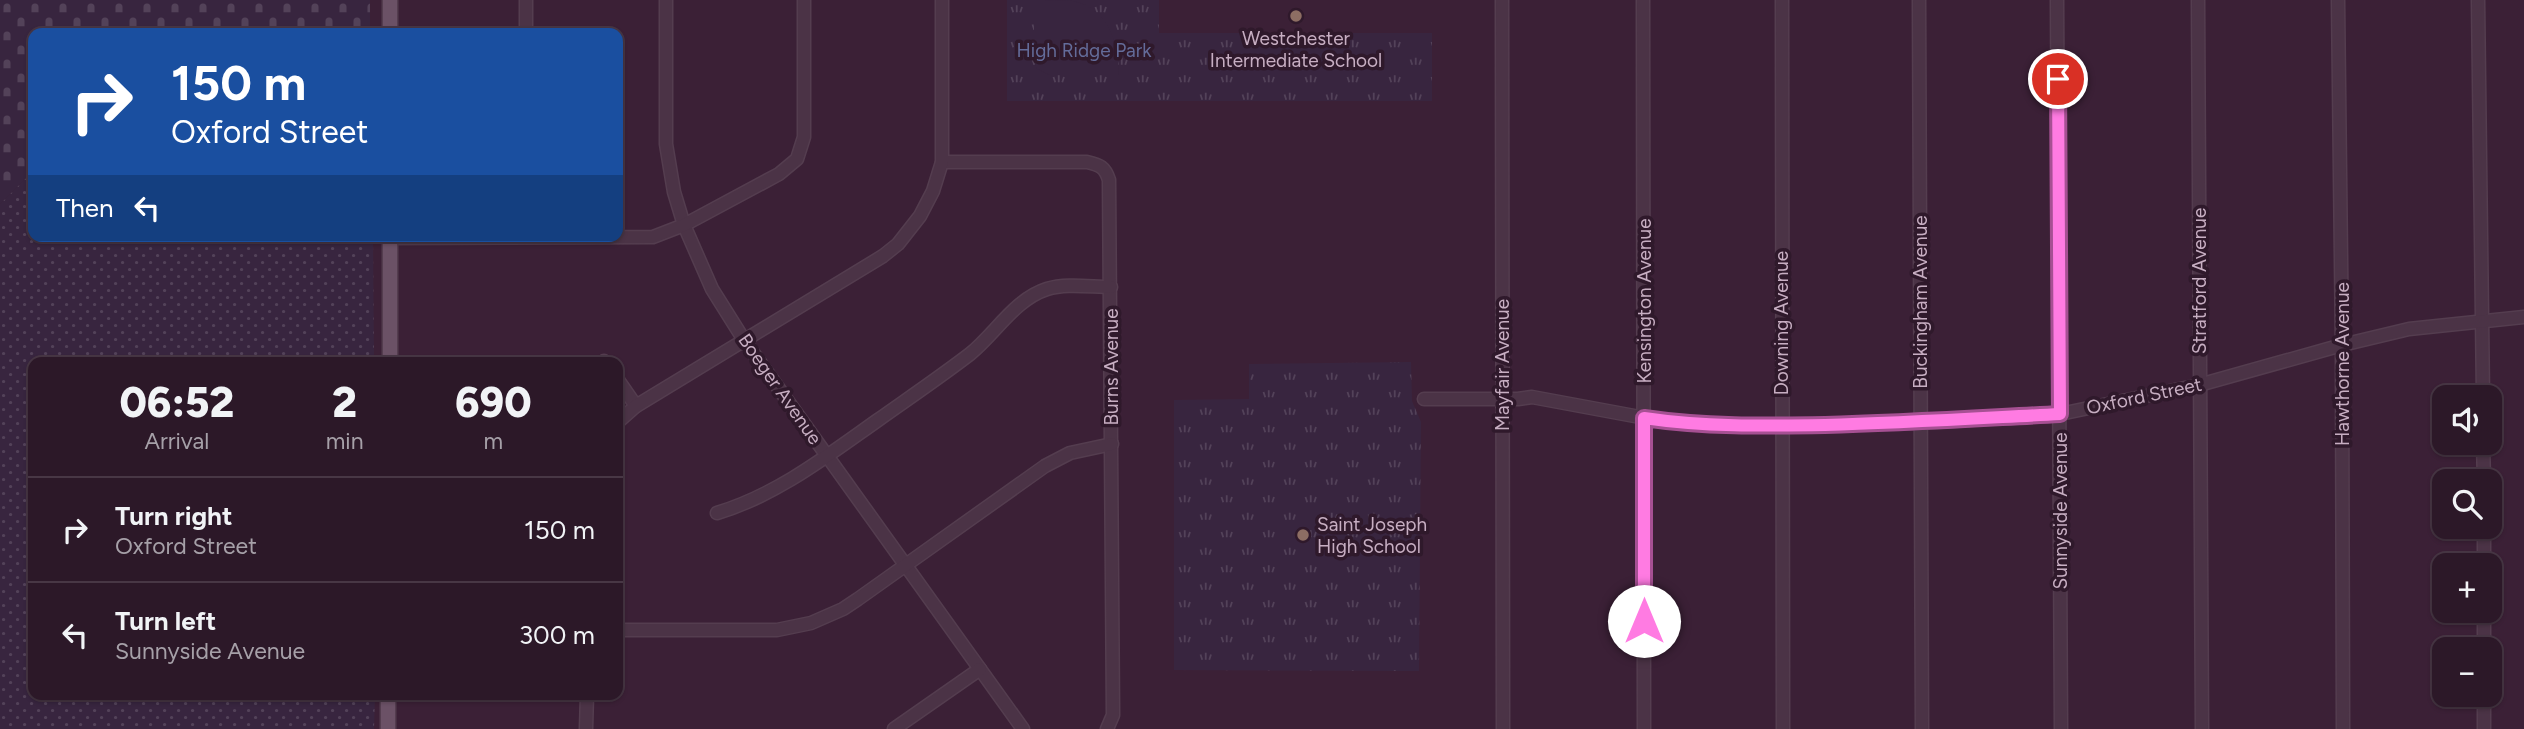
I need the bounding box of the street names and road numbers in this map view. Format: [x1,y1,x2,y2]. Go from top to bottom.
street label: Stratford Avenue [2188,208,2211,354]
street label: Buckingham Avenue [1909,215,1932,389]
street label: Kensington Avenue [1633,218,1656,384]
street label: Downing Avenue [1770,251,1793,395]
street label: Hawthorne Avenue [2331,282,2354,446]
street label: Mayfair Avenue [1491,299,1514,431]
street label: Burns Avenue [1100,308,1123,426]
street label: Boeger Avenue [733,329,827,449]
street label: Oxford Street [2084,373,2204,419]
street label: Sunnyside Avenue [2049,432,2072,590]

